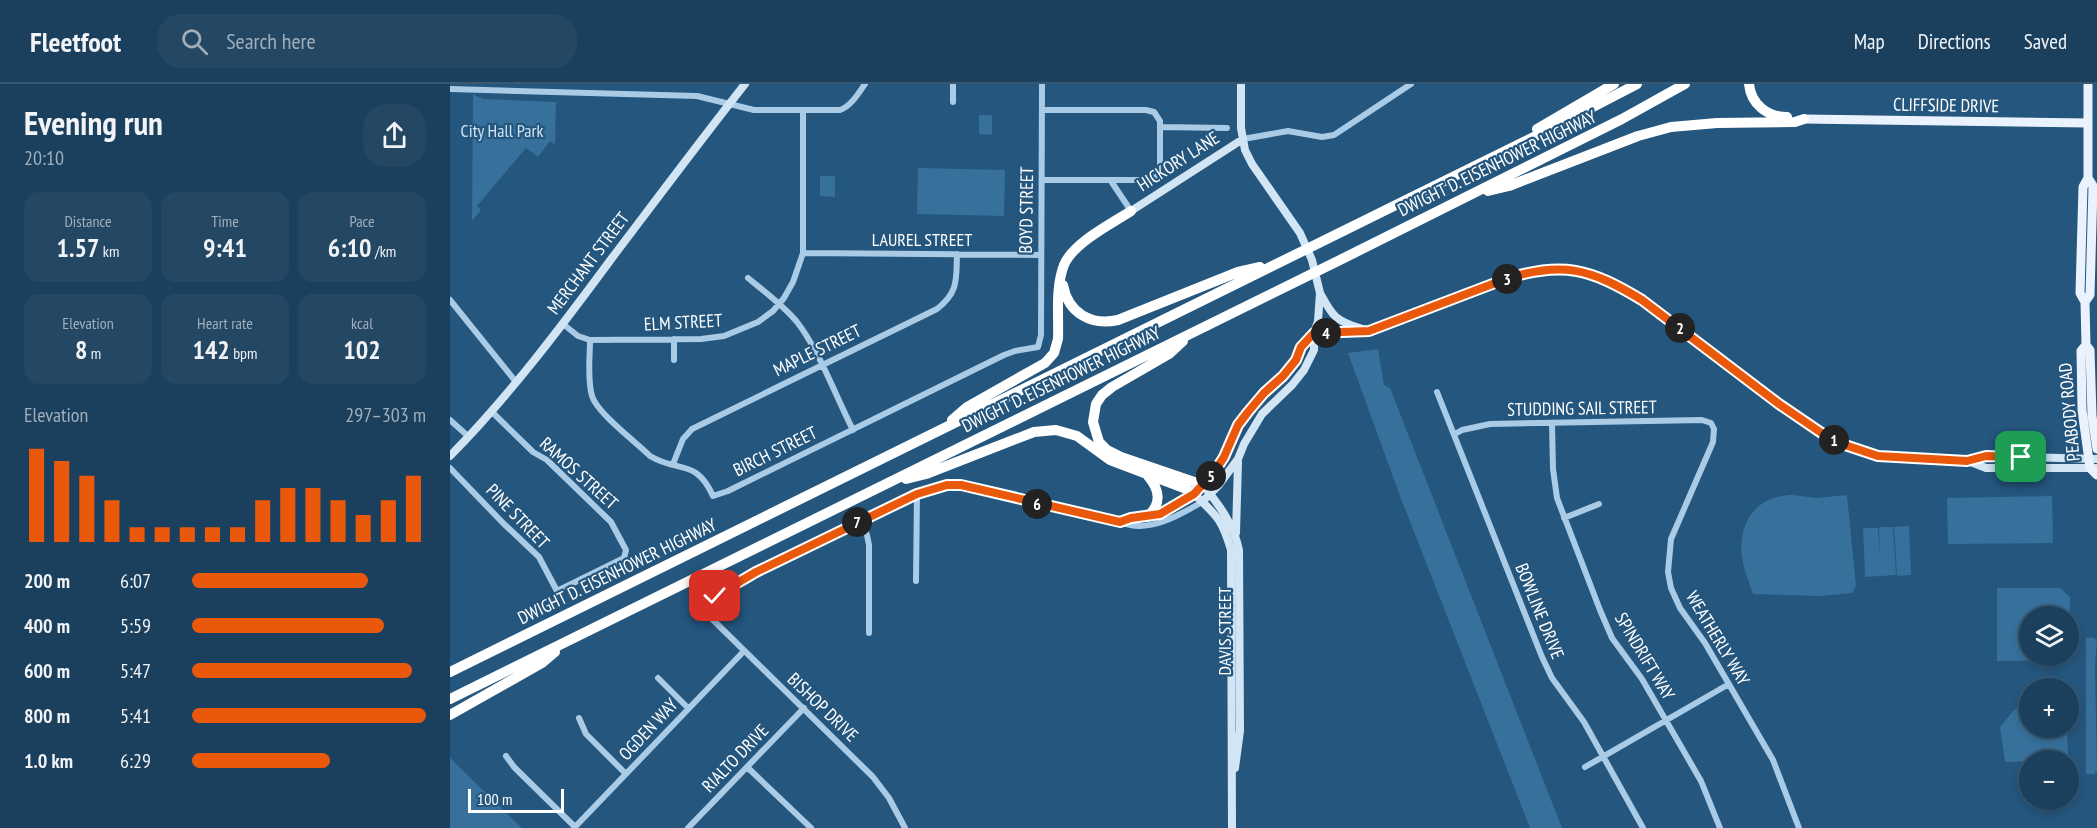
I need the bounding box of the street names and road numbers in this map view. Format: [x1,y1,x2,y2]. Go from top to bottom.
street label: CLIFFSIDE DRIVE [1893,93,1999,117]
street label: DWIGHT D. EISENHOWER HIGHWAY [1394,104,1601,221]
street label: HICKORY LANE [1133,126,1223,196]
street label: BOYD STREET [1014,166,1038,254]
street label: MERCHANT STREET [542,207,634,319]
street label: LAUREL STREET [872,228,972,251]
street label: ELM STREET [643,308,723,336]
street label: MAPLE STREET [769,319,865,381]
street label: DWIGHT D. EISENHOWER HIGHWAY [958,320,1165,437]
street label: PEABODY ROAD [2053,362,2085,462]
street label: STUDDING SAIL STREET [1507,395,1657,421]
street label: BIRCH STREET [729,421,821,481]
street label: RAMOS STREET [535,432,623,514]
street label: PINE STREET [481,479,555,553]
street label: DWIGHT D. EISENHOWER HIGHWAY [514,512,721,629]
street label: BOWLINE DRIVE [1510,560,1570,662]
street label: DAVIS STREET [1213,587,1236,675]
street label: WEATHERLY WAY [1681,587,1756,690]
street label: SPINDRIFT WAY [1610,608,1680,704]
street label: BISHOP DRIVE [783,668,863,746]
street label: OGDEN WAY [614,693,683,765]
street label: RIALTO DRIVE [697,719,773,797]

